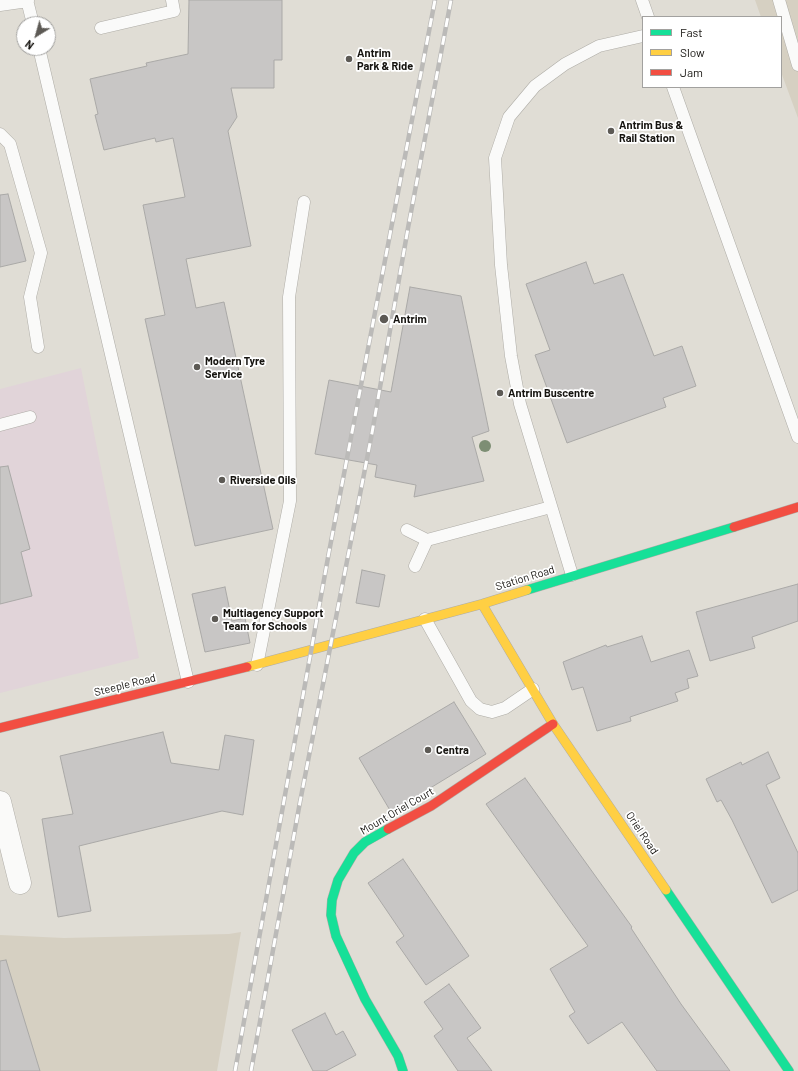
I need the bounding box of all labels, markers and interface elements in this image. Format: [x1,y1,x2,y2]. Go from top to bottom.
north arrow [16,16,56,56]
legend [642,16,782,88]
text: Fast [680,25,703,39]
text: N [22,38,36,53]
text: Slow [680,45,705,59]
place label: Antrim Park & Ride [357,46,413,72]
marker: Antrim Park & Ride [344,54,354,64]
text: Jam [680,65,703,79]
place label: Antrim Bus & Rail Station [619,118,683,144]
marker: Antrim Bus & Rail Station [606,126,616,136]
place label: Antrim [393,312,427,326]
marker: Antrim [378,313,390,325]
place label: Modern Tyre Service [205,354,265,380]
marker: Modern Tyre Service [192,362,202,372]
place label: Antrim Buscentre [508,386,594,400]
marker: Antrim Buscentre [495,388,505,398]
place label: Riverside Oils [230,473,296,487]
marker: Riverside Oils [217,475,227,485]
street label: Station Road [494,563,556,593]
place label: Multiagency Support Team for Schools [223,606,324,632]
marker: Multiagency Support Team for Schools [210,614,220,624]
street label: Steeple Road [93,671,157,699]
place label: Centra [436,743,469,757]
marker: Centra [423,745,433,755]
street label: Mount Oriel Court [358,785,436,837]
street label: Oriel Road [623,809,661,857]

